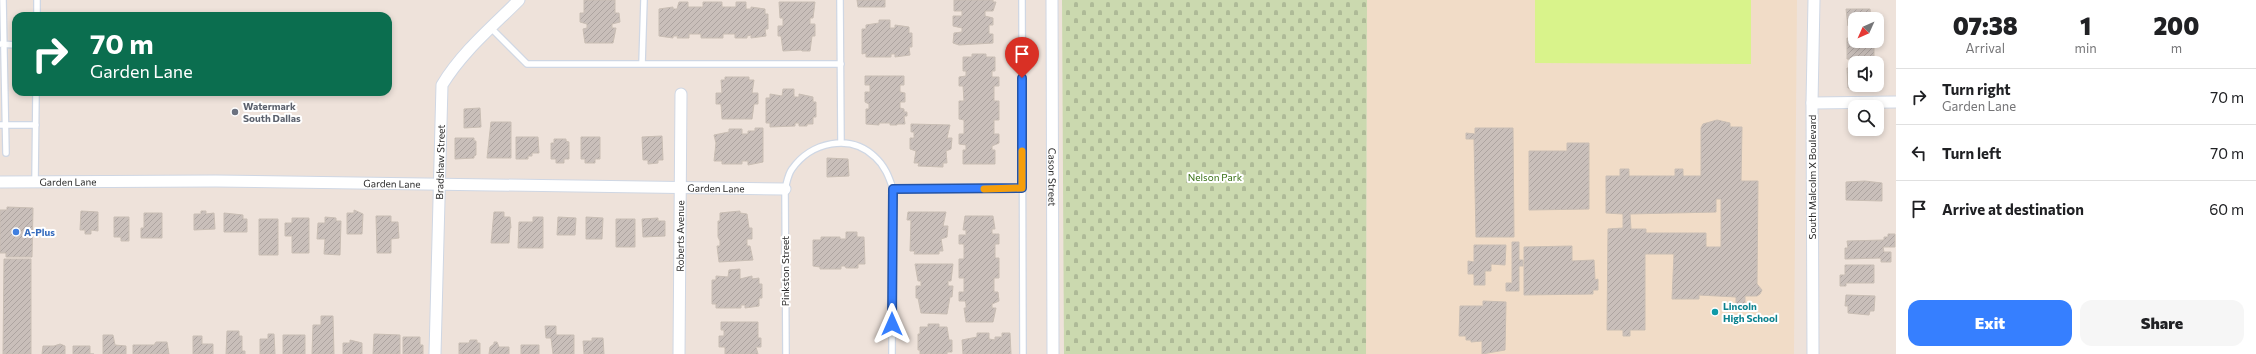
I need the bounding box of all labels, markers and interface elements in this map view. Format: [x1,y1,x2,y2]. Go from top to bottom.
text: 07:38 [1953,11,2018,40]
text: 1 [2080,11,2091,40]
text: 200 [2153,11,2199,40]
north arrow [1848,12,1884,48]
map controls [1848,12,1884,136]
text: 70 m [90,26,154,60]
icon: right [24,28,76,80]
pin [1005,37,1039,78]
text: Arrival [1966,40,2005,56]
text: min [2075,40,2097,56]
text: m [2171,40,2182,56]
icon: arrive [1011,43,1033,65]
button: sound [1848,56,1884,92]
text: Garden Lane [90,60,193,82]
text: Turn right [1942,80,2011,98]
icon: right [1908,86,1930,108]
text: 70 m [2210,88,2244,106]
text: Garden Lane [1942,98,2016,114]
place label: Watermark South Dallas [243,100,301,124]
button: search [1848,100,1884,136]
marker: Watermark South Dallas [230,107,240,117]
street label: South Malcolm X Boulevard [1806,114,1818,239]
street label: Bradshaw Street [433,124,447,200]
icon: left [1908,142,1930,164]
text: Turn left [1942,144,2001,162]
text: 70 m [2210,144,2244,162]
street label: Cason Street [1046,148,1059,206]
park label: Nelson Park [1188,171,1243,183]
street label: Garden Lane [39,176,97,188]
street label: Garden Lane [363,177,421,190]
street label: Garden Lane [687,182,745,194]
icon: arrive [1908,198,1930,220]
street label: Roberts Avenue [674,200,686,272]
text: Arrive at destination [1942,200,2084,218]
text: 60 m [2209,200,2244,218]
place label: A-Plus [24,226,55,238]
marker: A-Plus [11,227,21,237]
street label: Pinkston Street [779,236,791,306]
place label: Lincoln High School [1723,300,1778,324]
button: Exit [1908,300,2072,346]
button: Share [2080,300,2244,346]
position arrow [871,303,913,345]
marker: Lincoln High School [1710,307,1720,317]

